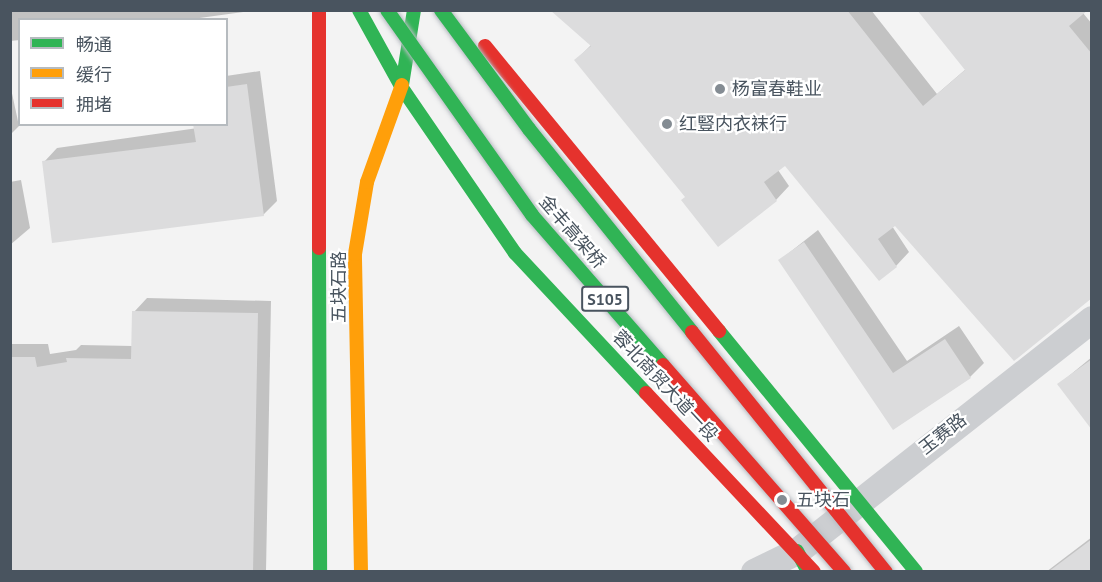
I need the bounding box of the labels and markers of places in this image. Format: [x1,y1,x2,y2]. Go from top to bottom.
place label: 杨富春鞋业 [732,78,822,100]
marker: 杨富春鞋业 [713,82,727,96]
place label: 红豎内衣袜行 [679,113,787,135]
marker: 红豎内衣袜行 [660,117,674,131]
place label: 五块石 [796,489,850,511]
marker: 五块石 [773,491,791,509]

